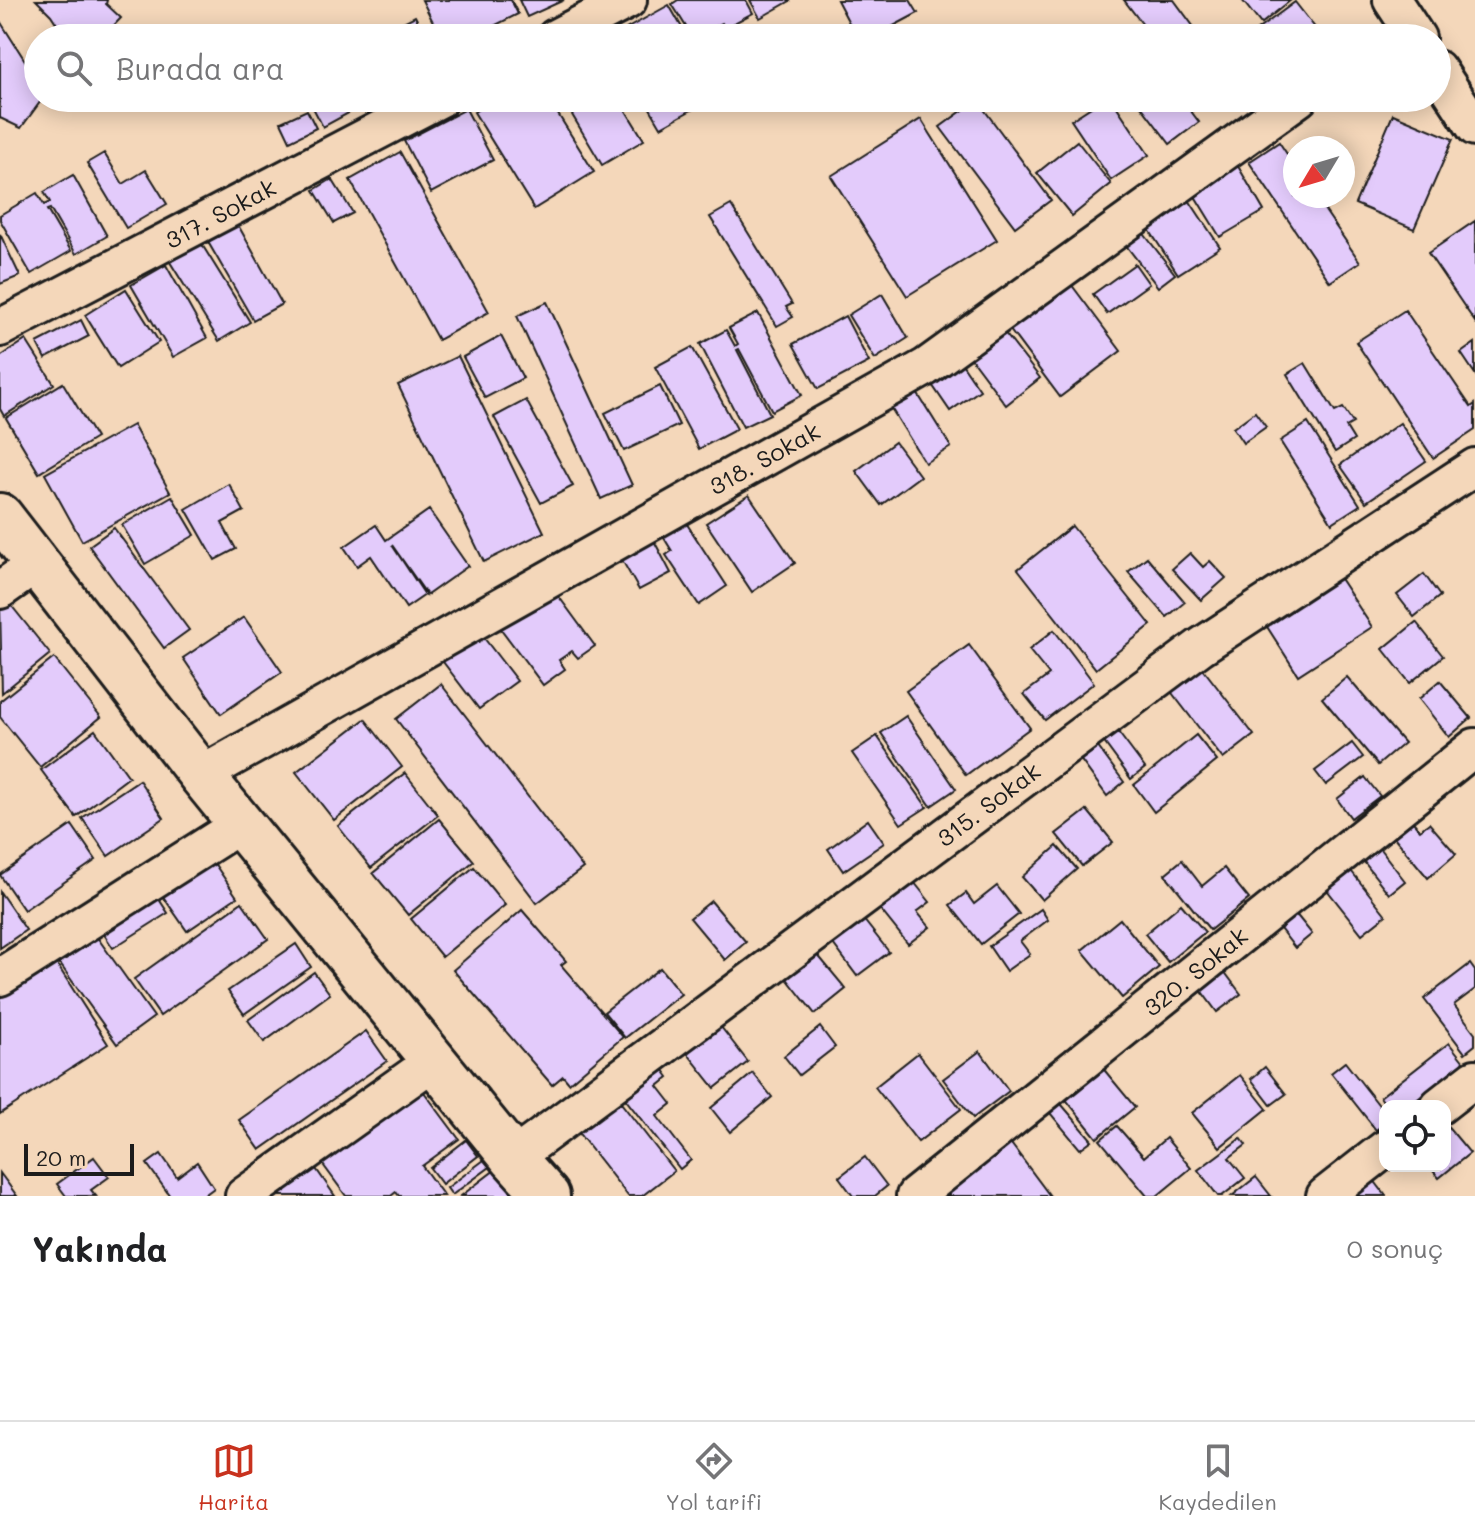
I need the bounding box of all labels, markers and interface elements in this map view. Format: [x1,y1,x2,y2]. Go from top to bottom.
search box [24,24,1451,112]
icon: search [52,46,96,90]
text: Burada ara [116,48,285,88]
north arrow [1283,136,1355,208]
street label: 317. Sokak [159,171,281,255]
street label: 318. Sokak [703,415,825,501]
street label: 315. Sokak [930,755,1046,853]
street label: 320. Sokak [1137,920,1253,1022]
map controls [1379,1100,1451,1172]
button: locate [1379,1100,1451,1172]
scale bar [24,1140,134,1176]
text: 20 m [36,1143,86,1172]
text: Yakında [32,1226,167,1271]
text: 0 sonuç [1347,1231,1443,1265]
tab: Harita [198,1439,269,1516]
tab: Yol tarifi [665,1439,762,1516]
tab: Kaydedilen [1159,1439,1277,1516]

